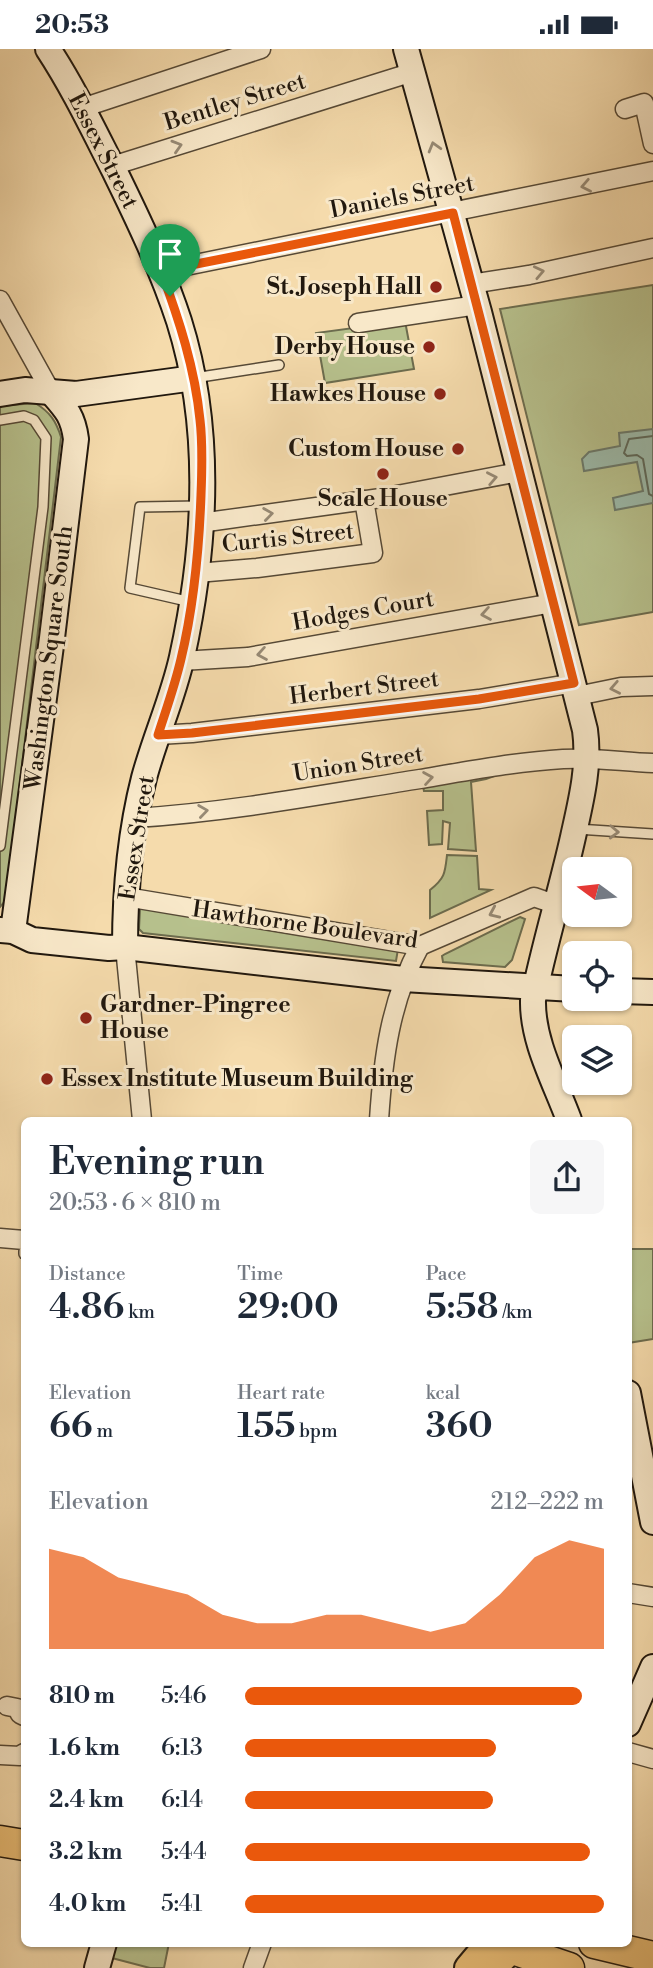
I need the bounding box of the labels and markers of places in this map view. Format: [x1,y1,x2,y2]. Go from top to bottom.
pin [140,224,200,296]
place label: St. Joseph Hall [267,273,422,301]
marker: St. Joseph Hall [428,279,444,295]
place label: Derby House [275,333,415,361]
marker: Derby House [421,339,437,355]
place label: Hawkes House [270,380,426,408]
marker: Hawkes House [432,386,448,402]
place label: Custom House [288,435,444,463]
marker: Custom House [450,441,466,457]
marker: Scale House [375,466,391,482]
place label: Scale House [318,485,448,513]
place label: Gardner-Pingree House [100,991,291,1045]
marker: Gardner-Pingree House [78,1010,94,1026]
place label: Essex Institute Museum Building [61,1065,414,1093]
marker: Essex Institute Museum Building [39,1071,55,1087]

